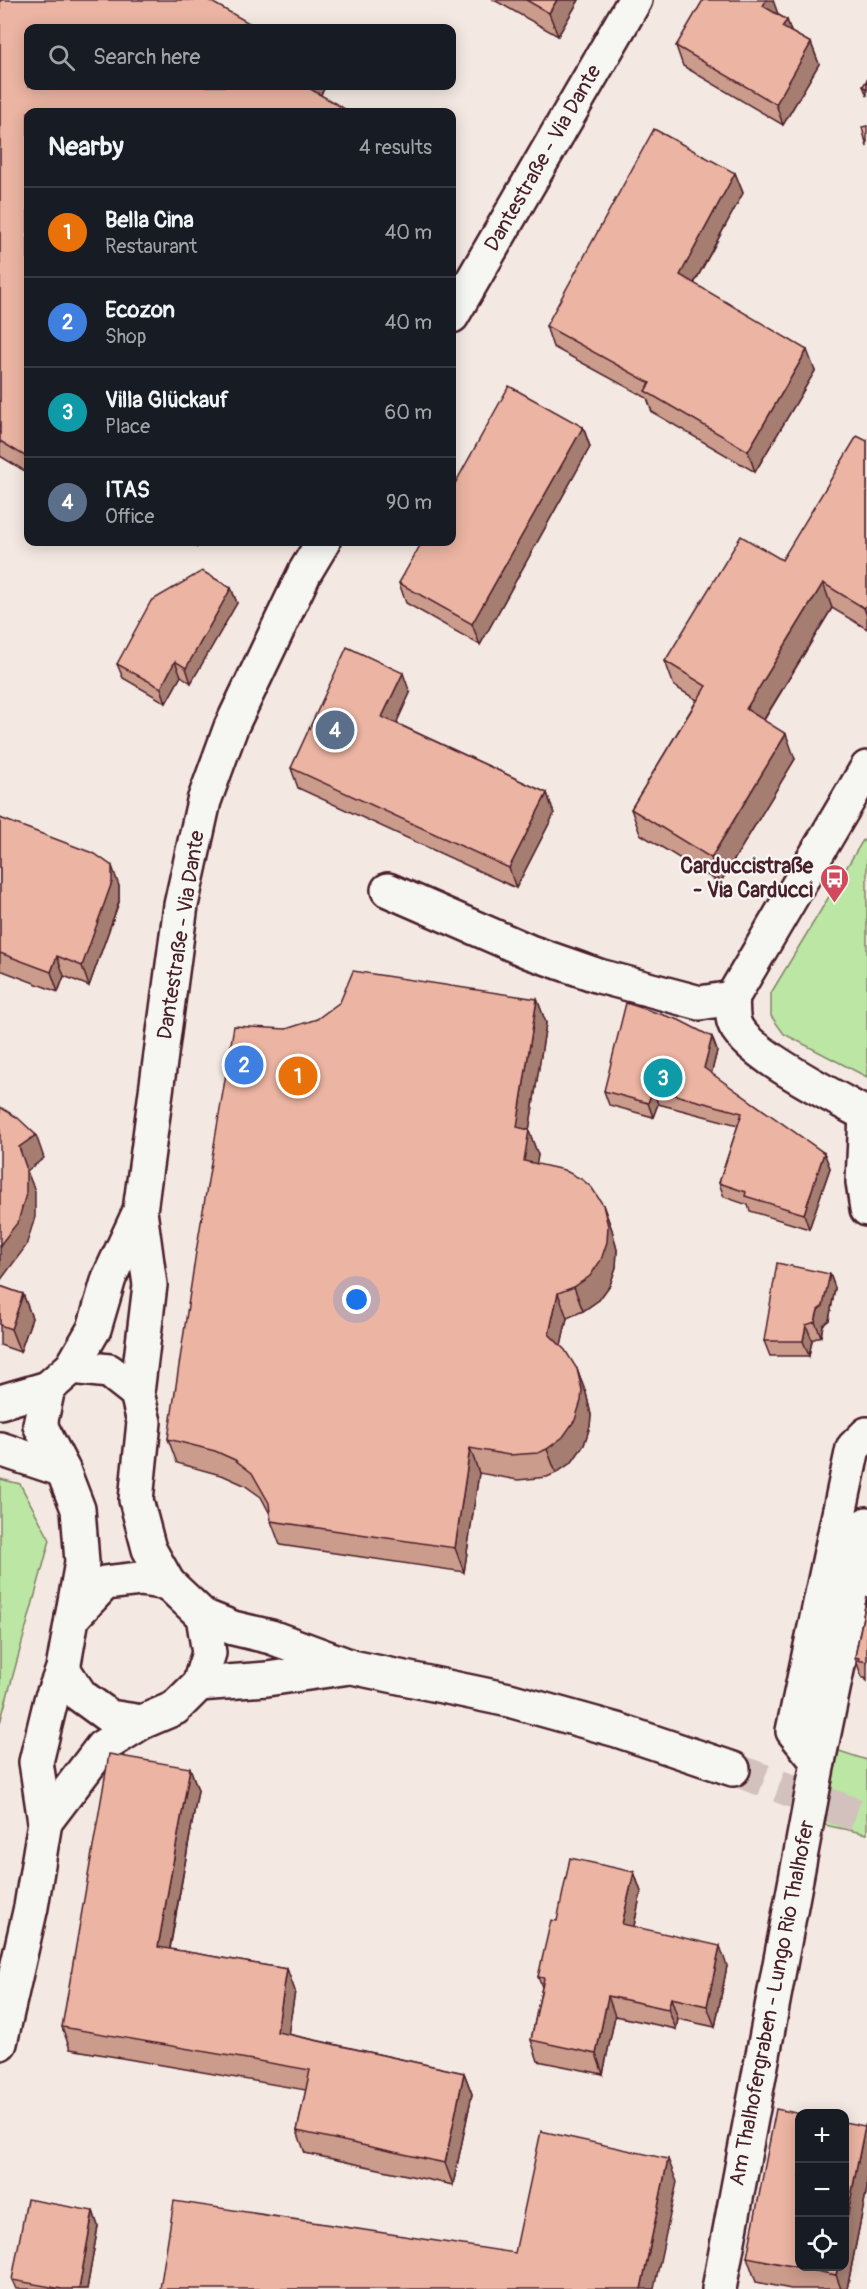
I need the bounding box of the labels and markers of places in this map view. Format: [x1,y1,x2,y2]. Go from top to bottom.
pin: 4 [316,708,354,752]
place label: Carduccistraße - Via Carducci [680,853,814,904]
bus stop icon: Carduccistraße - Via Carducci [818,862,850,904]
pin: 2 [224,1042,264,1088]
pin: 1 [278,1054,318,1098]
pin: 3 [644,1056,682,1100]

